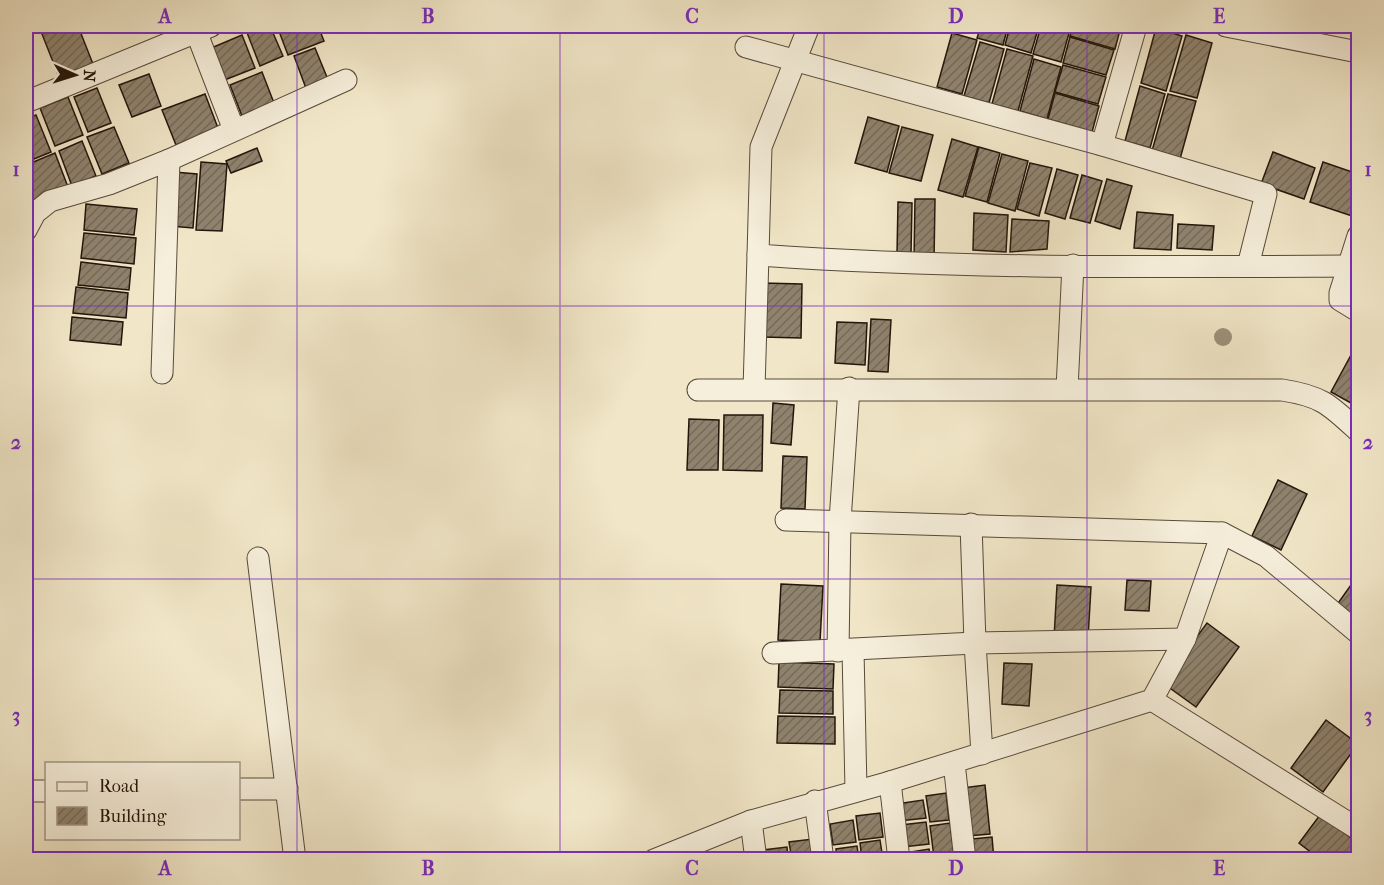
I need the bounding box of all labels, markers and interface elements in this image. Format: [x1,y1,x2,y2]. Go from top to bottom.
text: A [157,5,173,28]
text: B [421,5,435,28]
text: C [685,5,699,28]
text: D [948,5,964,28]
text: E [1213,5,1225,28]
north arrow [45,45,105,105]
text: N [80,69,99,83]
text: 1 [12,158,20,181]
text: 1 [1364,158,1372,181]
text: 2 [11,431,21,454]
text: 2 [1363,431,1373,454]
text: 3 [12,704,20,727]
text: 3 [1364,704,1372,727]
legend [45,762,240,840]
text: Road [99,776,139,797]
text: Building [99,806,167,827]
text: A [157,857,173,880]
text: B [421,857,435,880]
text: C [685,857,699,880]
text: D [948,857,964,880]
text: E [1213,857,1225,880]

